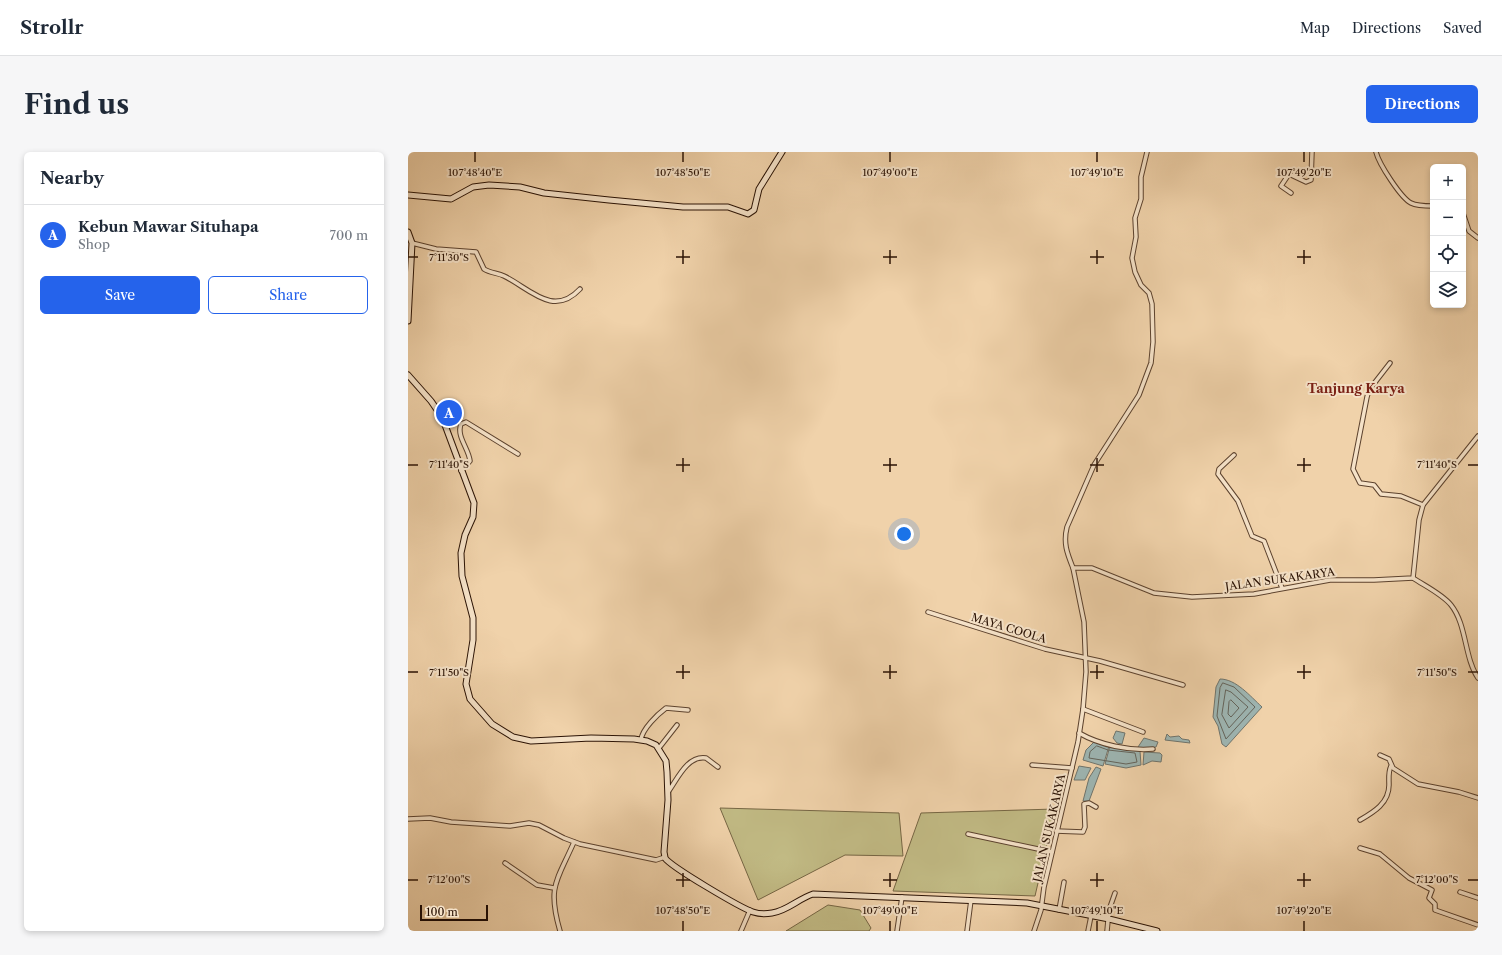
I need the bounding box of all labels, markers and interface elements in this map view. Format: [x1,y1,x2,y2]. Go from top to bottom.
text: Strollr [20,16,84,39]
text: Map [1300,19,1330,37]
text: Directions [1352,19,1421,37]
text: Saved [1443,19,1482,37]
button: Directions [1366,85,1478,123]
text: Find us [24,87,129,121]
map controls [1430,164,1466,308]
button: + [1430,164,1466,200]
text: 107°48'40"E [448,166,502,179]
text: 107°48'50"E [656,166,710,179]
text: 107°49'00"E [862,166,918,179]
text: 107°49'10"E [1070,166,1124,179]
text: 107°49'20"E [1277,166,1331,179]
text: Nearby [40,168,104,188]
button: − [1430,200,1466,236]
text: Kebun Mawar Situhapa [78,217,259,236]
text: A [48,227,58,243]
text: 700 m [330,227,368,243]
text: Shop [78,236,110,252]
button: locate [1430,236,1466,272]
text: 7°11'30"S [429,251,469,264]
button: layers [1430,272,1466,308]
button: Save [40,276,200,314]
button: Share [208,276,368,314]
district label: Tanjung Karya [1307,380,1405,396]
pin: A [436,398,462,428]
text: 7°11'40"S [429,458,469,471]
text: 7°11'40"S [1417,458,1457,471]
your location [894,524,914,544]
street label: JALAN SUKAKARYA [1222,564,1337,594]
street label: MAYA COOLA [970,610,1049,646]
text: 7°11'50"S [429,666,469,679]
text: 7°11'50"S [1417,666,1457,679]
street label: JALAN SUKAKARYA [1029,772,1068,885]
text: 7°12'00"S [428,873,470,886]
text: 7°12'00"S [1416,873,1458,886]
scale bar [420,903,488,922]
text: 107°48'50"E [656,904,710,917]
text: 107°49'00"E [862,904,918,917]
text: 107°49'10"E [1070,904,1124,917]
text: 107°49'20"E [1277,904,1331,917]
text: 100 m [426,905,458,919]

